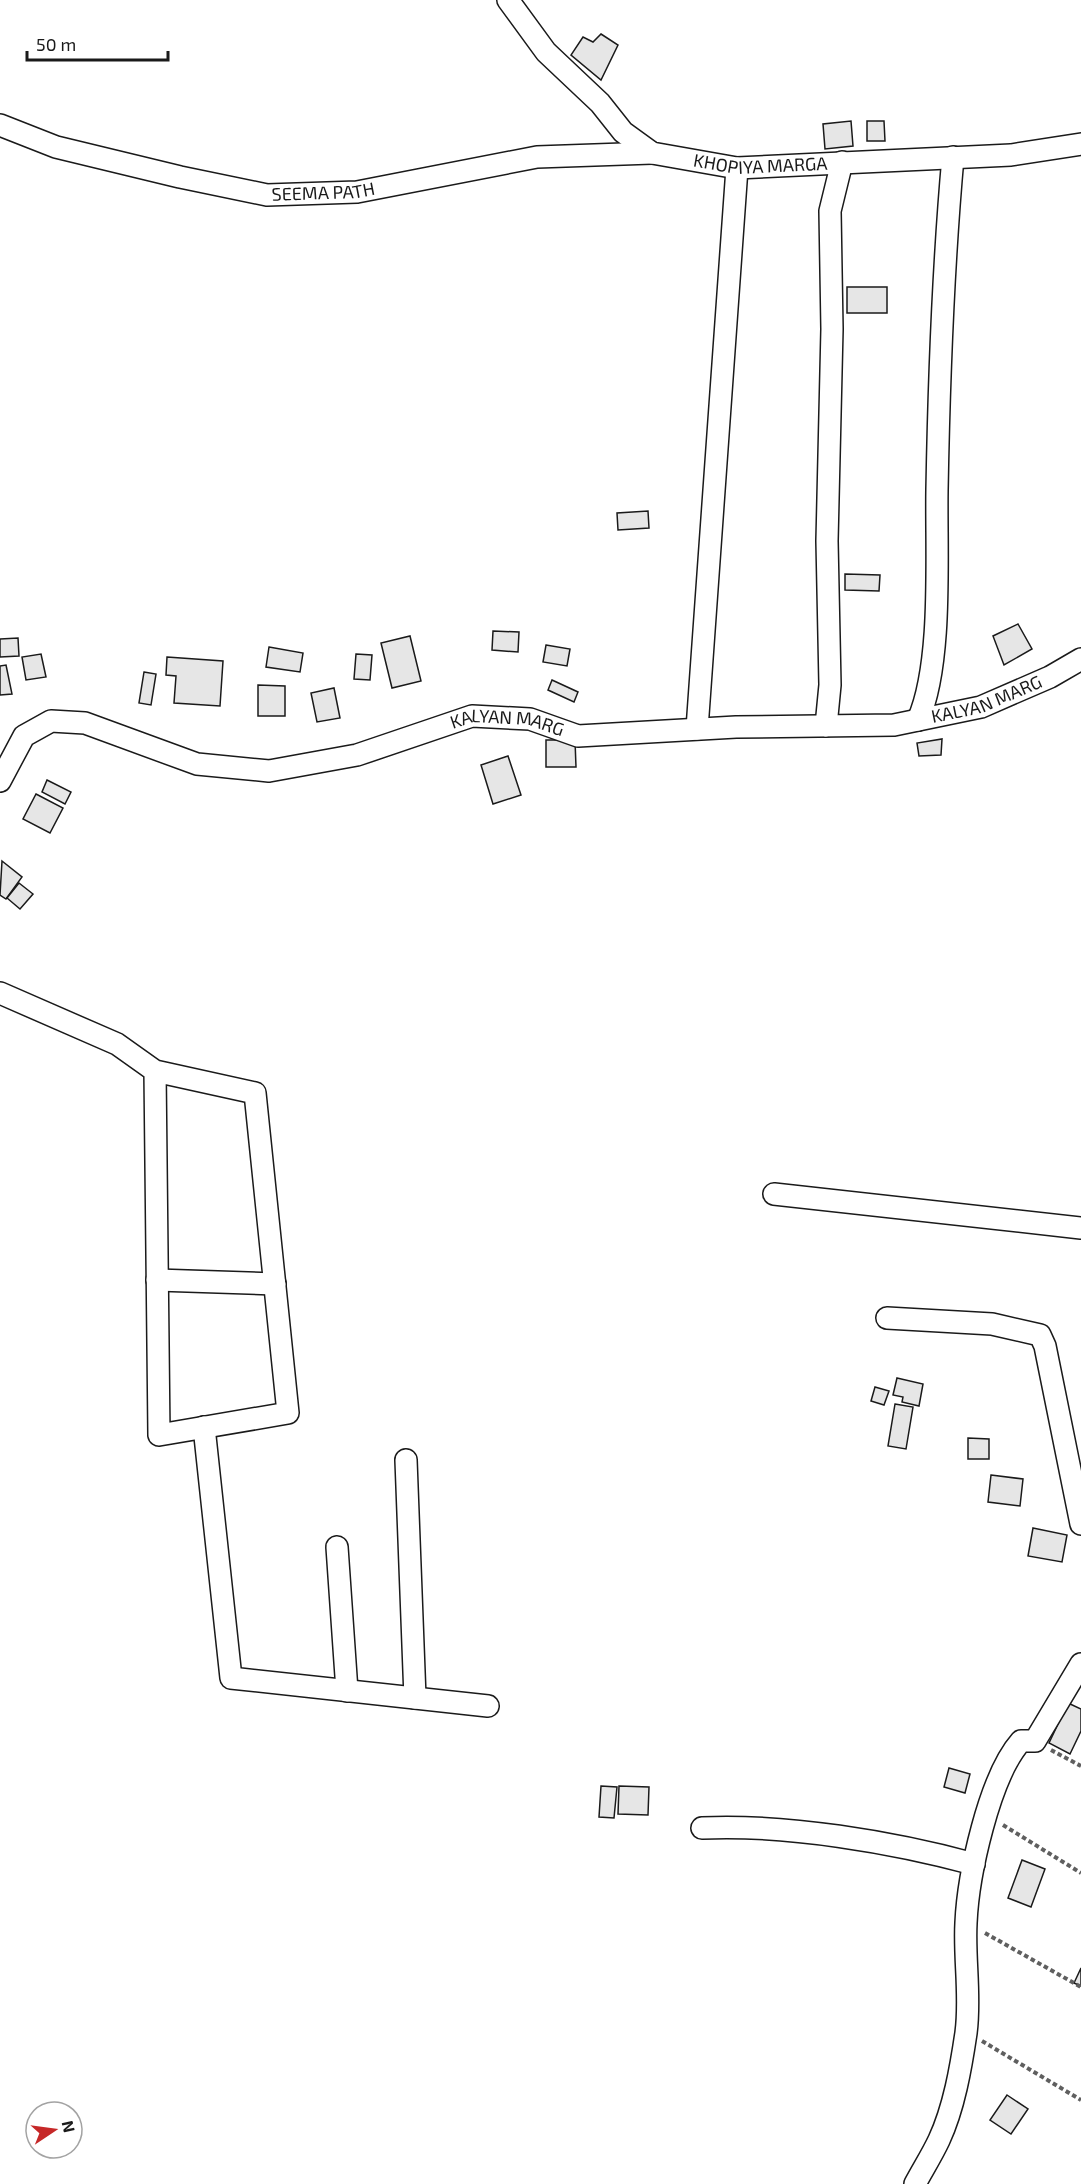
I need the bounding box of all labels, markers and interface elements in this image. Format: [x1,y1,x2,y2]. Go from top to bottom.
scale bar [27,24,168,62]
text: 50 m [36,33,76,55]
street label: KHOPIYA MARGA [692,149,829,178]
street label: SEEMA PATH [271,177,377,205]
street label: KALYAN MARG [929,670,1045,727]
street label: KALYAN MARG [447,704,568,740]
north arrow [24,2100,84,2160]
text: N [59,2119,80,2134]

